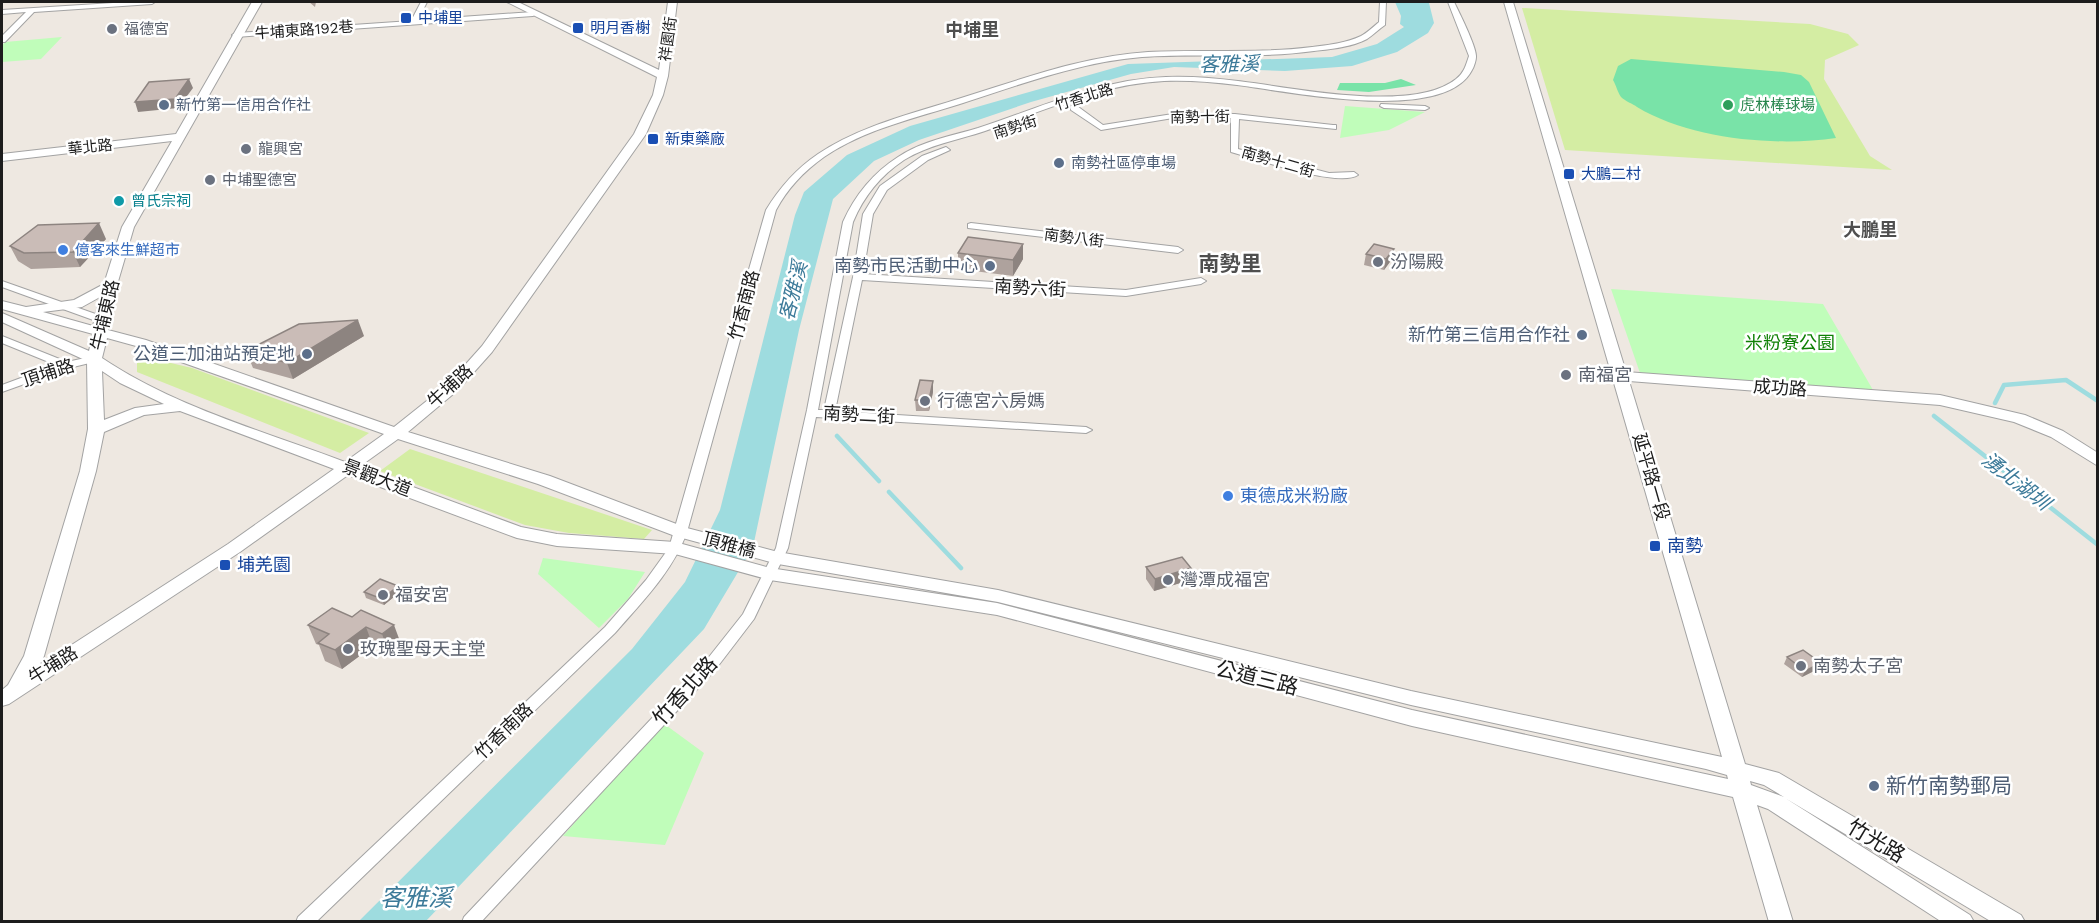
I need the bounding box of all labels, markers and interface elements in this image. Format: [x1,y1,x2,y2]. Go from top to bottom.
place label: 中埔里 [418,9,463,27]
marker: 中埔里 [399,11,413,25]
street label: 祥園街 [656,15,680,63]
street label: 牛埔東路192巷 [254,18,354,42]
place label: 明月香榭 [590,19,650,37]
district label: 中埔里 [945,19,999,40]
place label: 福德宮 [124,20,169,38]
marker: 明月香榭 [571,21,585,35]
marker: 福德宮 [105,22,119,36]
water label: 客雅溪 [1199,51,1262,77]
street label: 竹香北路 [1053,80,1115,114]
place label: 新竹第一信用合作社 [176,96,311,114]
place label: 虎林棒球場 [1740,96,1815,114]
marker: 新竹第一信用合作社 [157,98,171,112]
marker: 虎林棒球場 [1721,98,1735,112]
street label: 南勢十街 [1170,107,1230,127]
street label: 南勢街 [991,111,1039,143]
place label: 新東藥廠 [665,130,725,148]
marker: 新東藥廠 [646,132,660,146]
street label: 華北路 [67,136,113,158]
place label: 龍興宮 [258,140,303,158]
marker: 龍興宮 [239,142,253,156]
street label: 南勢十二街 [1239,143,1317,181]
place label: 南勢社區停車場 [1071,154,1176,172]
marker: 南勢社區停車場 [1052,156,1066,170]
place label: 大鵬二村 [1581,165,1641,183]
marker: 大鵬二村 [1562,167,1576,181]
place label: 中埔聖德宮 [222,171,297,189]
marker: 中埔聖德宮 [203,173,217,187]
place label: 曾氏宗祠 [131,192,191,210]
marker: 曾氏宗祠 [112,194,126,208]
district label: 大鵬里 [1843,219,1897,240]
street label: 南勢八街 [1043,225,1105,251]
place label: 億客來生鮮超市 [75,241,180,259]
marker: 億客來生鮮超市 [56,243,70,257]
district label: 南勢里 [1199,251,1262,276]
place label: 汾陽殿 [1390,251,1444,272]
place label: 南勢市民活動中心 [834,255,978,276]
marker: 汾陽殿 [1371,255,1385,269]
water label: 客雅溪 [774,256,813,323]
marker: 南勢市民活動中心 [983,259,997,273]
street label: 竹香南路 [724,267,763,342]
street label: 南勢六街 [994,275,1067,300]
street label: 牛埔東路 [86,277,123,352]
place label: 新竹第三信用合作社 [1408,324,1570,345]
marker: 新竹第三信用合作社 [1575,328,1589,342]
park label: 米粉寮公園 [1745,332,1835,353]
place label: 公道三加油站預定地 [133,343,295,364]
marker: 公道三加油站預定地 [300,347,314,361]
street label: 頂埔路 [19,354,77,391]
street label: 牛埔路 [423,360,477,412]
place label: 南福宮 [1578,364,1632,385]
marker: 南福宮 [1559,368,1573,382]
street label: 成功路 [1752,375,1808,400]
place label: 行德宮六房媽 [937,390,1045,411]
marker: 行德宮六房媽 [918,394,932,408]
street label: 南勢二街 [823,402,896,427]
street label: 延平路一段 [1629,431,1674,523]
water label: 湧北湖圳 [1977,447,2057,517]
street label: 景觀大道 [340,455,415,500]
place label: 東德成米粉廠 [1240,485,1348,506]
marker: 東德成米粉廠 [1221,489,1235,503]
street label: 頂雅橋 [700,527,758,562]
place label: 南勢 [1667,535,1703,556]
marker: 南勢 [1648,539,1662,553]
place label: 埔羌園 [237,554,291,575]
marker: 埔羌園 [218,558,232,572]
place label: 灣潭成福宮 [1180,569,1270,590]
marker: 灣潭成福宮 [1161,573,1175,587]
place label: 福安宮 [395,584,449,605]
marker: 福安宮 [376,588,390,602]
place label: 玫瑰聖母天主堂 [360,638,486,659]
street label: 牛埔路 [24,641,81,688]
marker: 玫瑰聖母天主堂 [341,642,355,656]
street label: 竹香北路 [647,651,722,730]
street label: 公道三路 [1213,655,1301,700]
place label: 南勢太子宮 [1813,655,1903,676]
marker: 南勢太子宮 [1794,659,1808,673]
street label: 竹香南路 [470,698,537,763]
place label: 新竹南勢郵局 [1886,773,2012,798]
marker: 新竹南勢郵局 [1867,779,1881,793]
street label: 竹光路 [1843,814,1910,868]
water label: 客雅溪 [380,884,455,912]

